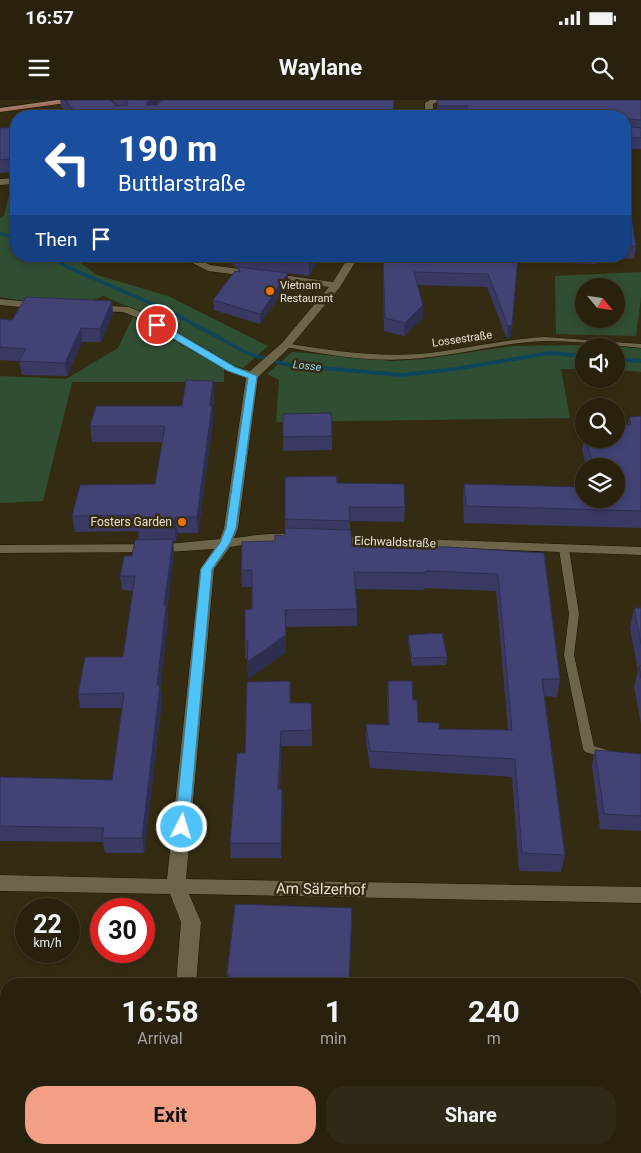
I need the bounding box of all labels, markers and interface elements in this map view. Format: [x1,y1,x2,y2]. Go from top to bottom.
text: 16:57 [25,6,74,29]
icon: menu [25,54,53,82]
icon: search [588,54,616,82]
text: Waylane [279,55,362,80]
text: 190 m [118,129,217,170]
icon: left [35,130,100,195]
text: Buttlarstraße [118,171,245,196]
icon: arrive [87,225,115,253]
text: Then [35,228,77,251]
north arrow [575,278,625,328]
map controls [575,278,625,508]
place label: Vietnam Restaurant [280,279,334,305]
marker: Vietnam Restaurant [264,285,276,297]
pin [136,304,178,346]
icon: arrive [143,311,171,339]
street label: Lossestraße [431,328,493,350]
button: sound [575,338,625,388]
water label: Losse [292,358,322,374]
button: search [575,398,625,448]
button: layers [575,458,625,508]
place label: Fosters Garden [91,515,172,529]
marker: Fosters Garden [176,516,188,528]
street label: Eichwaldstraße [354,534,436,550]
position arrow [155,800,207,852]
street label: Am Sälzerhof [276,879,367,899]
speed limit sign: 30 [90,898,155,963]
text: 22 [33,910,62,939]
text: km/h [33,936,62,950]
text: 16:58 [121,994,199,1029]
text: 1 [325,994,342,1029]
text: 240 [468,994,520,1029]
text: Arrival [137,1029,183,1048]
text: min [320,1029,347,1048]
text: m [487,1029,501,1048]
button: Exit [25,1086,316,1144]
button: Share [326,1086,616,1144]

